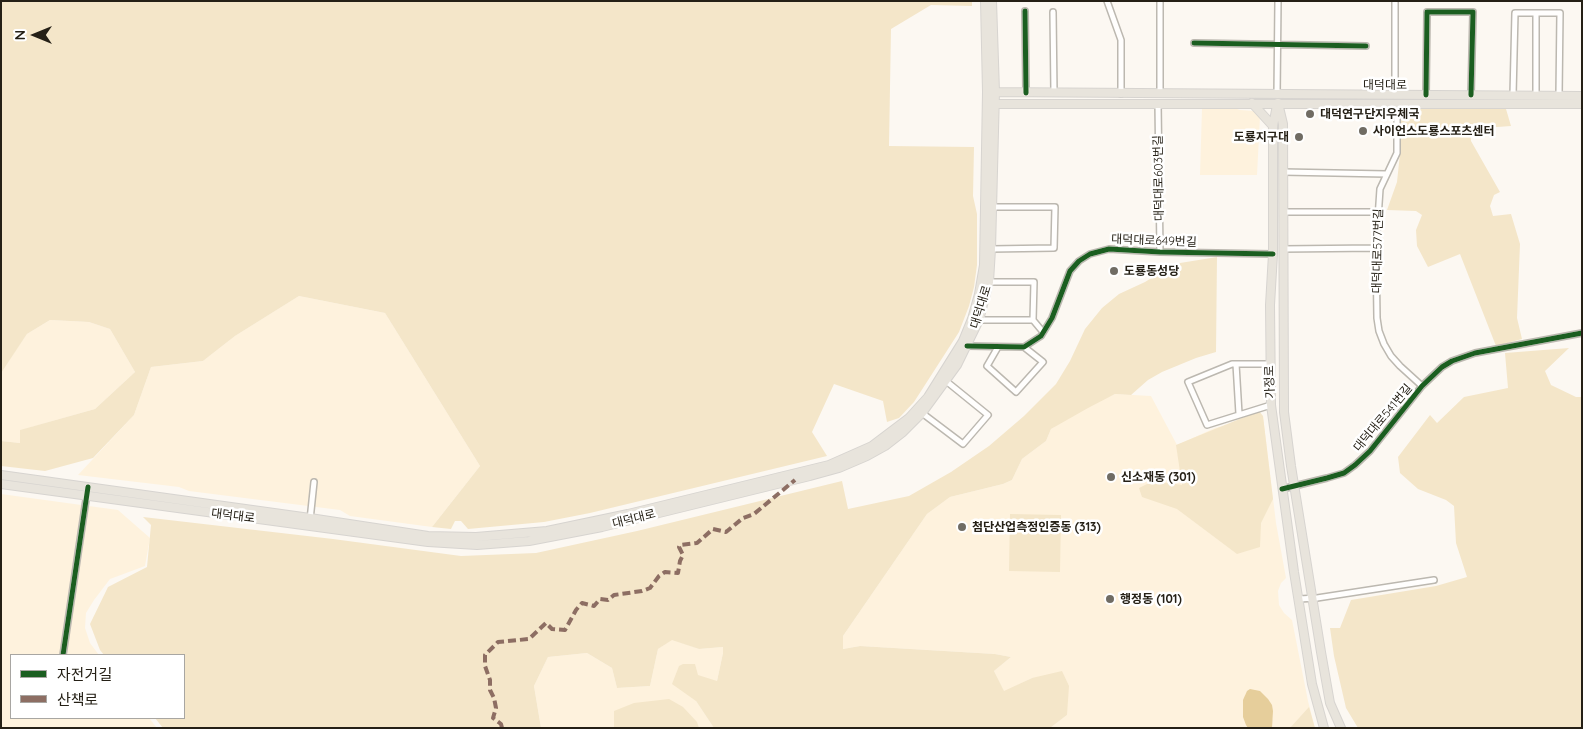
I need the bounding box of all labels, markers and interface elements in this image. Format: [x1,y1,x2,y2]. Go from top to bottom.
north arrow [10,10,60,60]
text: N [11,30,29,40]
street label: 대덕대로 [1363,78,1407,92]
place label: 대덕연구단지우체국 [1320,107,1419,121]
marker: 대덕연구단지우체국 [1304,108,1316,120]
place label: 사이언스도룡스포츠센터 [1373,124,1494,138]
marker: 사이언스도룡스포츠센터 [1357,125,1369,137]
place label: 도룡지구대 [1234,130,1289,144]
marker: 도룡지구대 [1293,131,1305,143]
street label: 대덕대로603번길 [1151,135,1167,221]
street label: 대덕대로577번길 [1370,208,1386,294]
street label: 대덕대로649번길 [1111,232,1197,250]
place label: 도룡동성당 [1124,264,1179,278]
marker: 도룡동성당 [1108,265,1120,277]
street label: 대덕대로 [968,284,994,330]
street label: 가정로 [1262,365,1278,399]
street label: 대덕대로541번길 [1351,381,1415,455]
place label: 신소재동 (301) [1121,470,1196,484]
marker: 신소재동 (301) [1105,471,1117,483]
street label: 대덕대로 [210,506,256,526]
street label: 대덕대로 [611,507,657,531]
place label: 첨단산업측정인증동 (313) [972,520,1101,534]
marker: 첨단산업측정인증동 (313) [956,521,968,533]
place label: 행정동 (101) [1120,592,1182,606]
marker: 행정동 (101) [1104,593,1116,605]
legend [10,654,185,719]
text: 자전거길 [57,665,112,684]
text: 산책로 [57,690,98,709]

